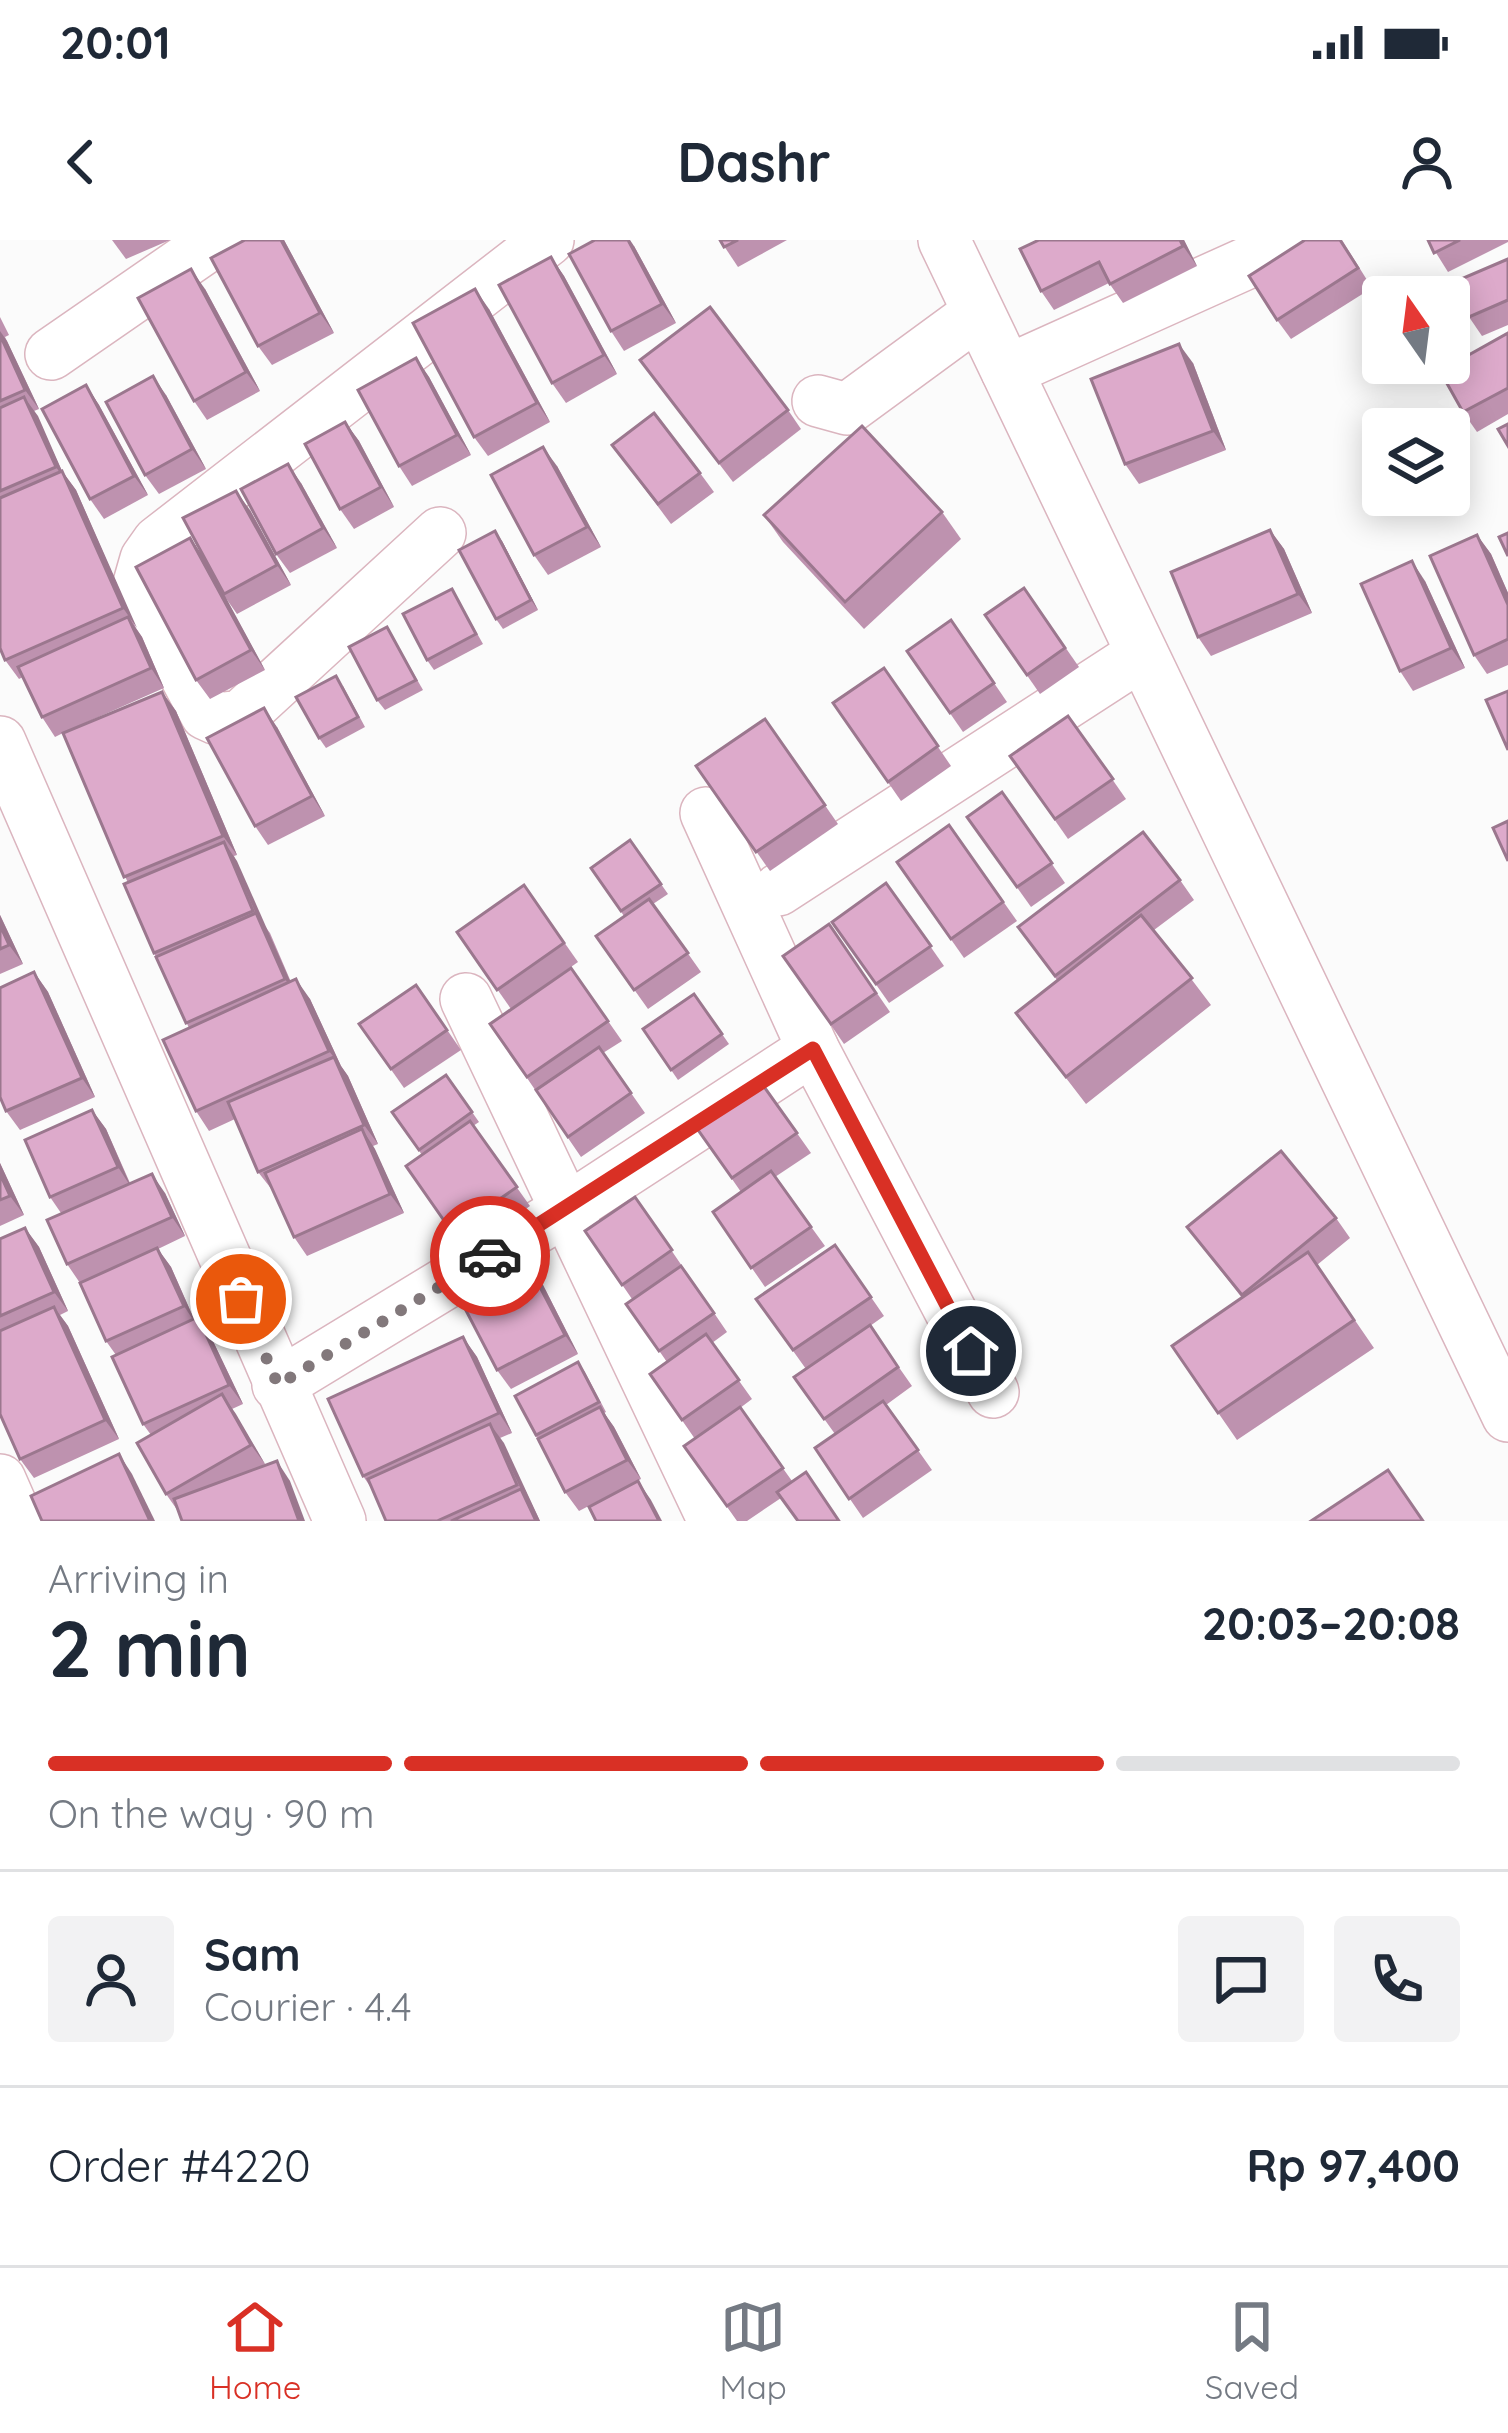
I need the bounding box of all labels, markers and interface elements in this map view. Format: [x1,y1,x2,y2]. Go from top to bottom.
text: 20:01 [60,14,171,70]
text: Dashr [677,128,831,196]
icon: back [48,129,114,195]
icon: person [1394,129,1460,195]
north arrow [1362,276,1470,384]
map controls [1362,276,1470,516]
button: layers [1362,408,1470,516]
courier [430,1196,550,1316]
icon: car [457,1223,523,1289]
pin [190,1248,292,1350]
icon: bag [208,1266,274,1332]
pin [920,1300,1022,1402]
icon: home [938,1318,1004,1384]
text: Arriving in [48,1554,229,1603]
text: 20:03–20:08 [1202,1595,1460,1651]
text: 2 min [48,1599,251,1697]
text: On the way · 90 m [48,1789,374,1838]
button: person [48,1916,174,2042]
button: chat [1178,1916,1304,2042]
button: phone [1334,1916,1460,2042]
text: Sam [204,1926,301,1982]
text: Courier · 4.4 [204,1982,412,2031]
text: Order #4220 [48,2137,311,2193]
text: Rp 97,400 [1247,2137,1460,2193]
tab: Home [209,2294,301,2407]
tab: Map [720,2294,787,2407]
tab: Saved [1205,2294,1299,2407]

